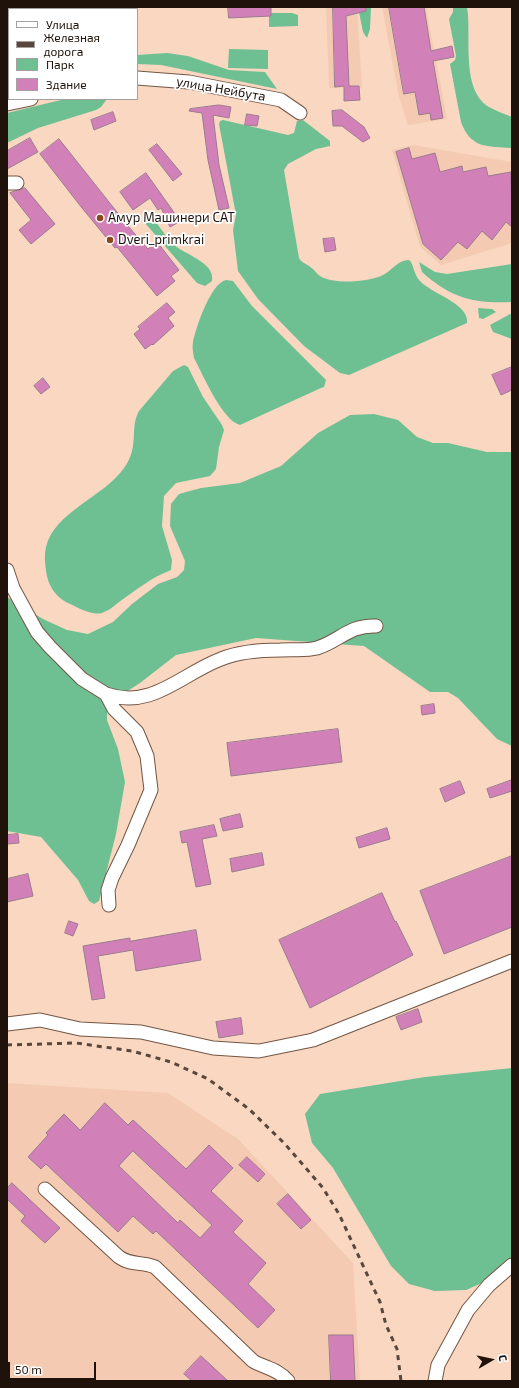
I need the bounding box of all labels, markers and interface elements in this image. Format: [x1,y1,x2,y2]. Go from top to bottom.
legend [8,8,138,100]
text: Улица [46,17,79,31]
text: Железная дорога [43,30,100,58]
text: Парк [46,57,74,71]
street label: улица Нейбута [175,73,267,105]
text: Здание [46,77,87,91]
place label: Амур Машинери CAT [108,210,235,226]
marker: Амур Машинери CAT [95,213,105,223]
place label: Dveri_primkrai [118,232,204,248]
marker: Dveri_primkrai [105,235,115,245]
north arrow [471,1340,511,1380]
scale bar [10,1354,98,1380]
text: С [496,1354,510,1362]
text: 50 m [15,1362,42,1376]

